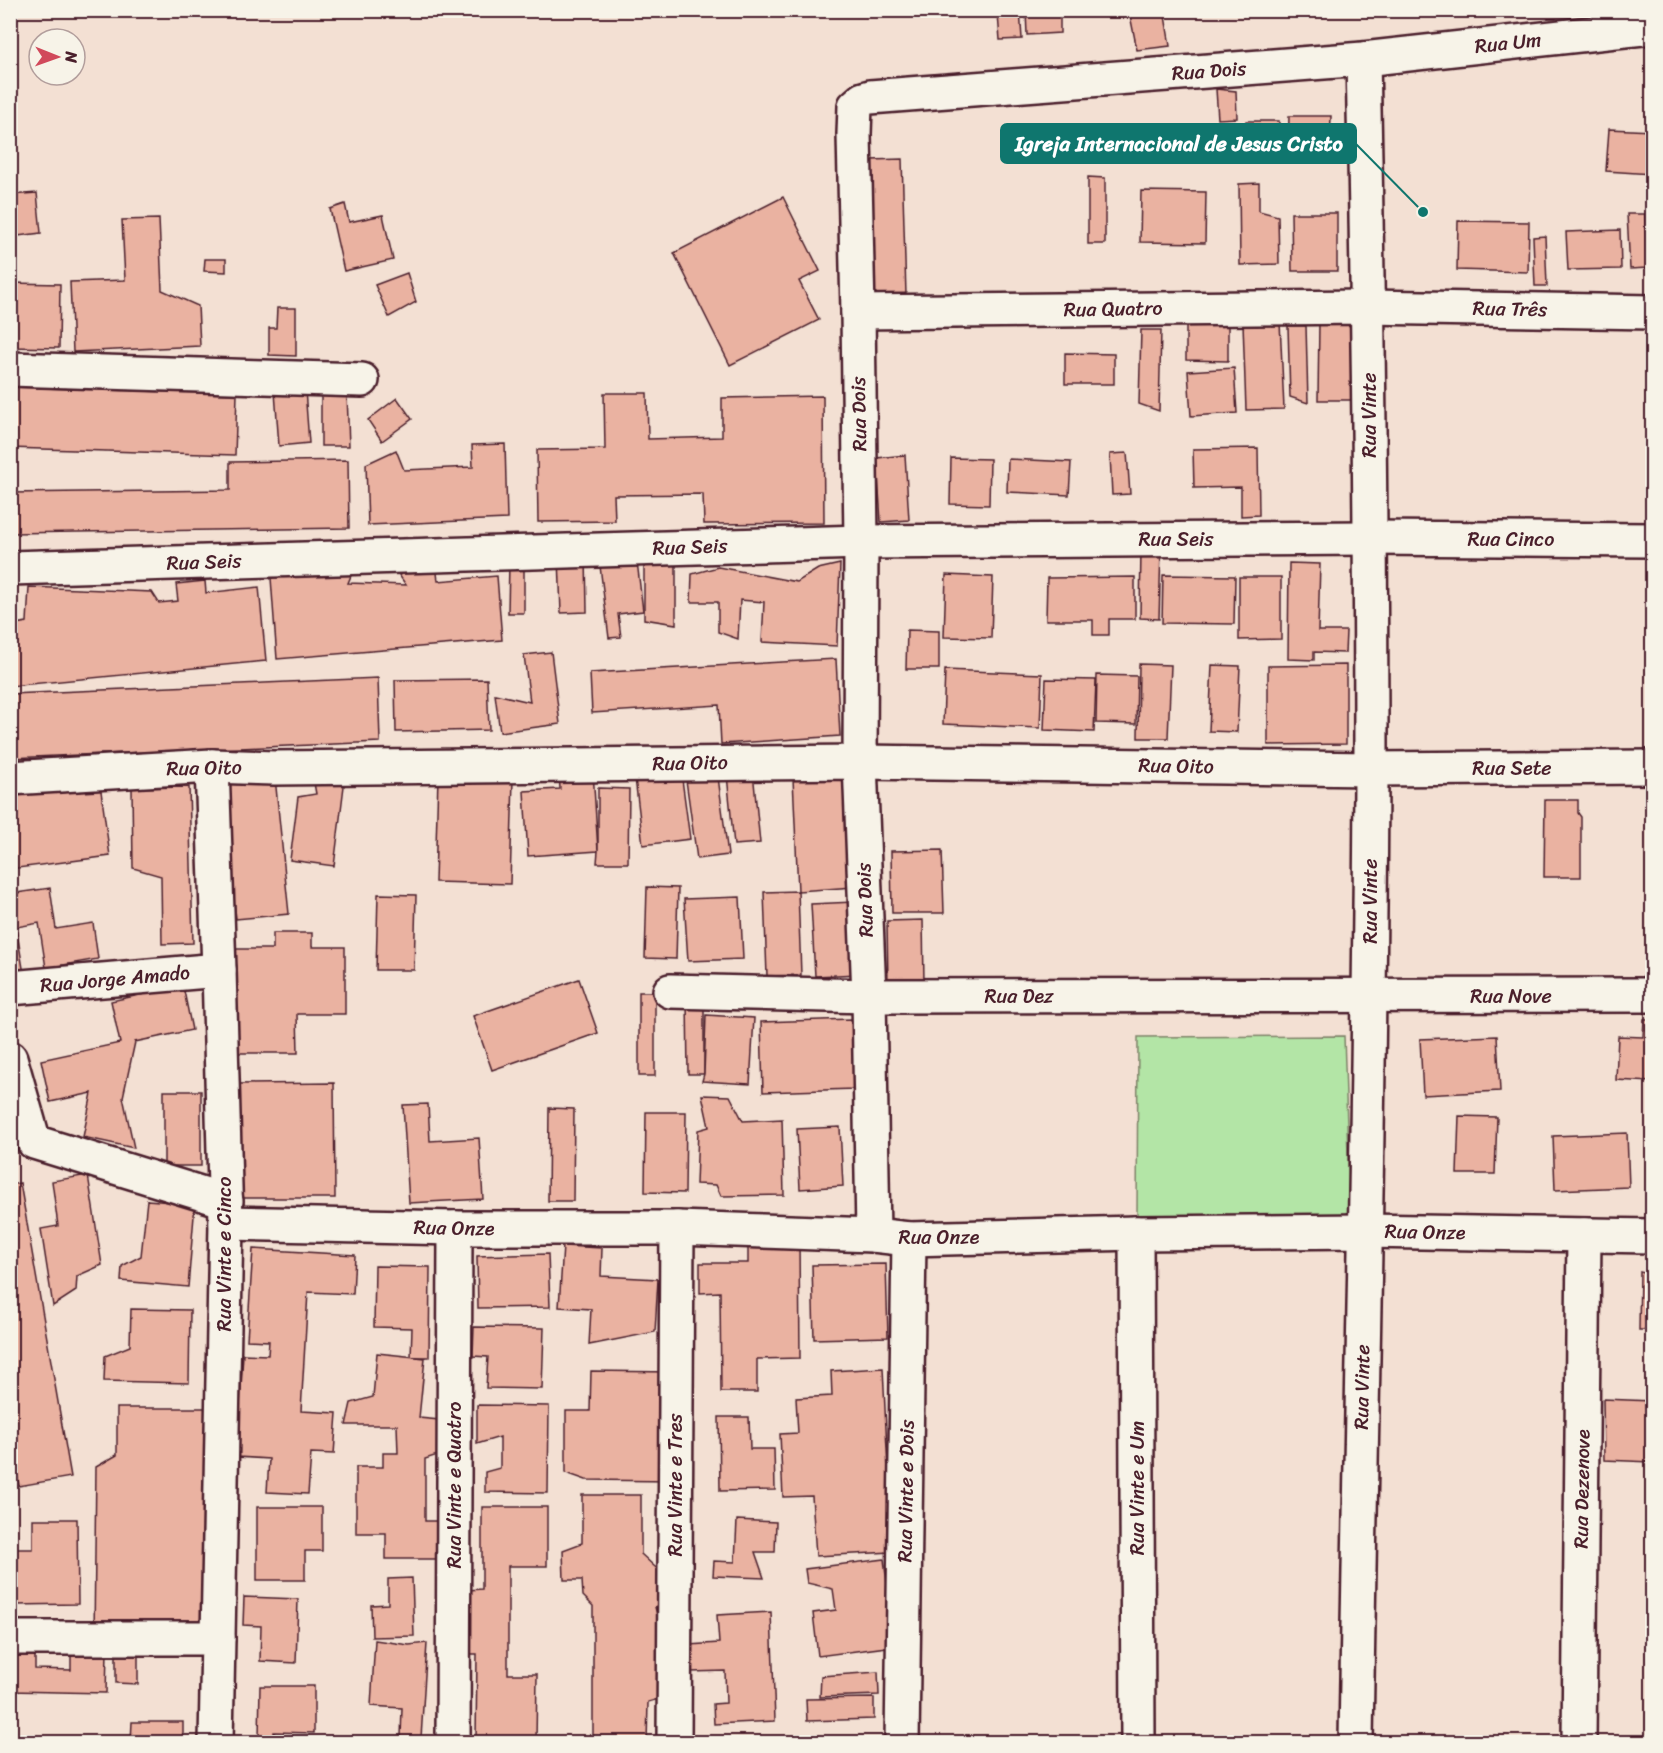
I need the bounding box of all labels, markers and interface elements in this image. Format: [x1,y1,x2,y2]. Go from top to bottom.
street label: Rua Um [1473,22,1543,64]
north arrow [27,27,87,87]
text: N [57,50,86,64]
street label: Rua Dois [1171,51,1248,91]
callout: Igreja Internacional de Jesus Cristo [1001,124,1356,163]
text: Igreja Internacional de Jesus Cristo [1014,125,1344,163]
street label: Rua Quatro [1063,291,1163,327]
street label: Rua Três [1472,291,1548,327]
street label: Rua Vinte [1352,372,1387,458]
street label: Rua Dois [841,376,877,452]
street label: Rua Seis [1138,522,1214,557]
street label: Rua Cinco [1467,522,1555,557]
street label: Rua Seis [652,528,729,566]
street label: Rua Seis [166,543,243,581]
street label: Rua Oito [652,745,728,781]
street label: Rua Oito [1138,748,1214,784]
street label: Rua Oito [166,750,242,786]
street label: Rua Sete [1472,751,1552,786]
street label: Rua Vinte [1353,858,1388,944]
street label: Rua Dois [846,861,884,938]
street label: Rua Jorge Amado [39,955,191,1003]
street label: Rua Dez [984,979,1054,1014]
street label: Rua Nove [1470,979,1552,1014]
street label: Rua Vinte e Cinco [207,1177,242,1331]
street label: Rua Onze [413,1210,495,1246]
street label: Rua Onze [1384,1214,1466,1250]
street label: Rua Onze [899,1220,980,1255]
street label: Rua Vinte [1344,1344,1380,1430]
street label: Rua Vinte e Quatro [437,1402,472,1568]
street label: Rua Vinte e Tres [658,1413,693,1556]
street label: Rua Vinte e Dois [887,1419,925,1563]
street label: Rua Vinte e Um [1120,1421,1155,1555]
street label: Rua Dezenove [1563,1429,1601,1549]

